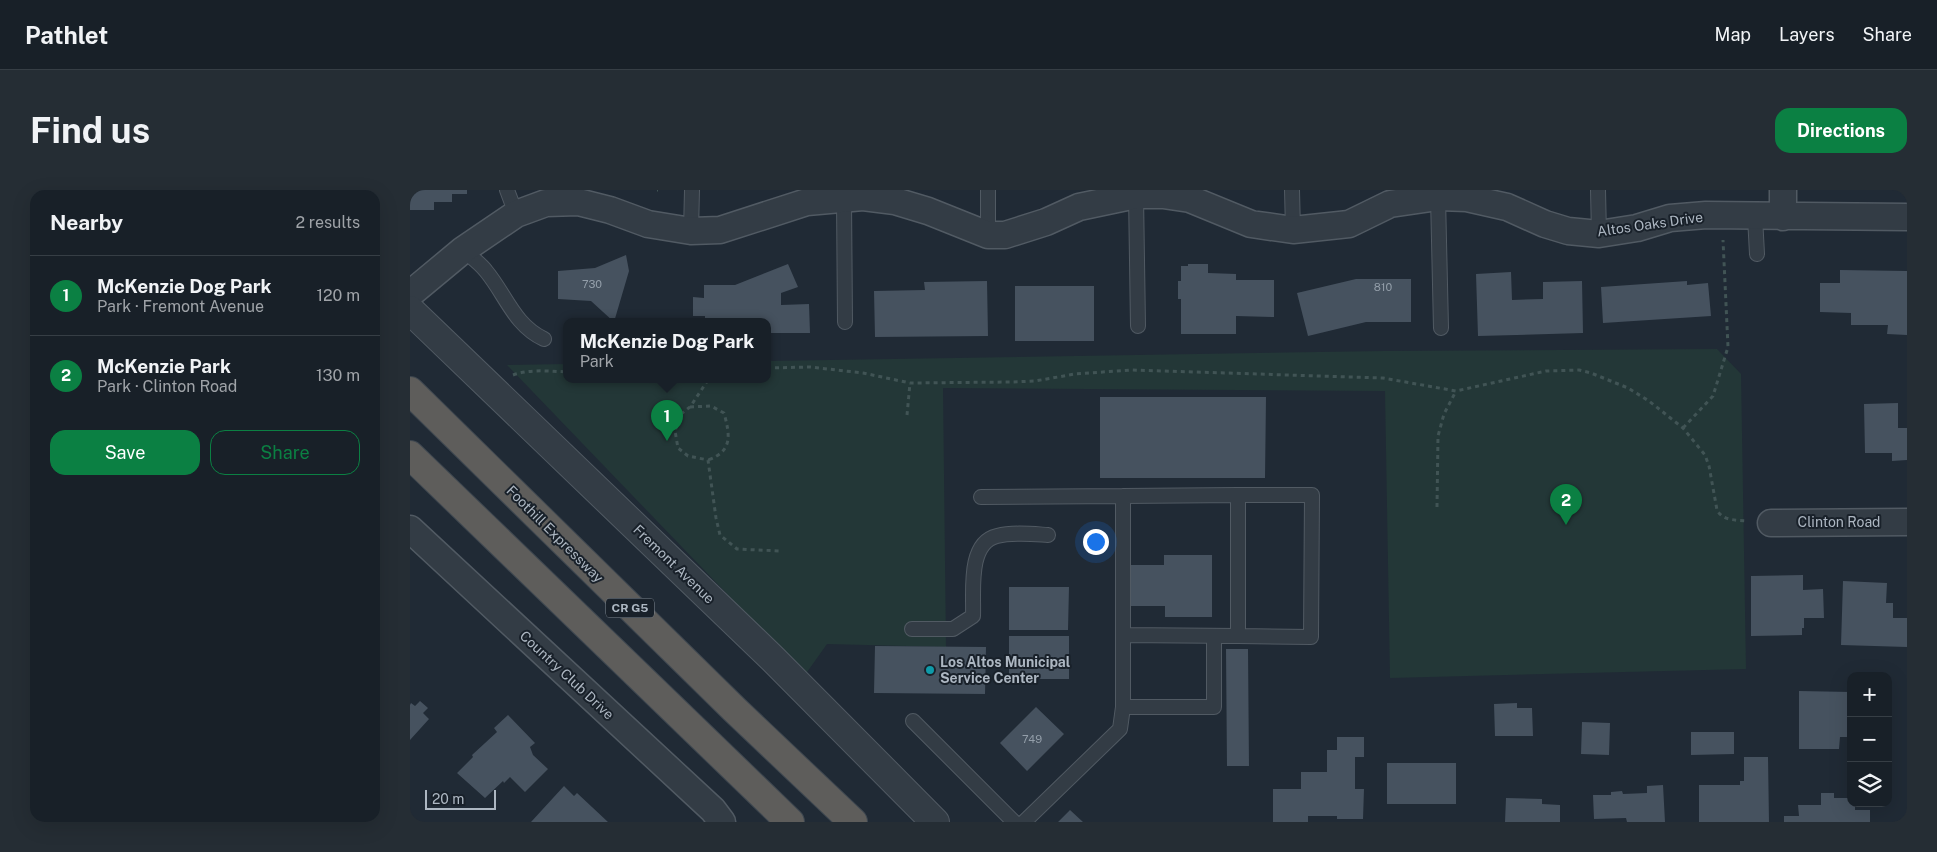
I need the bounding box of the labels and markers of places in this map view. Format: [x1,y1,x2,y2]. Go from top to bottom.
pin: 1 [651,400,683,441]
pin: 2 [1550,484,1582,525]
place label: Los Altos Municipal Service Center [940,654,1071,686]
marker: Los Altos Municipal Service Center [924,664,936,676]

